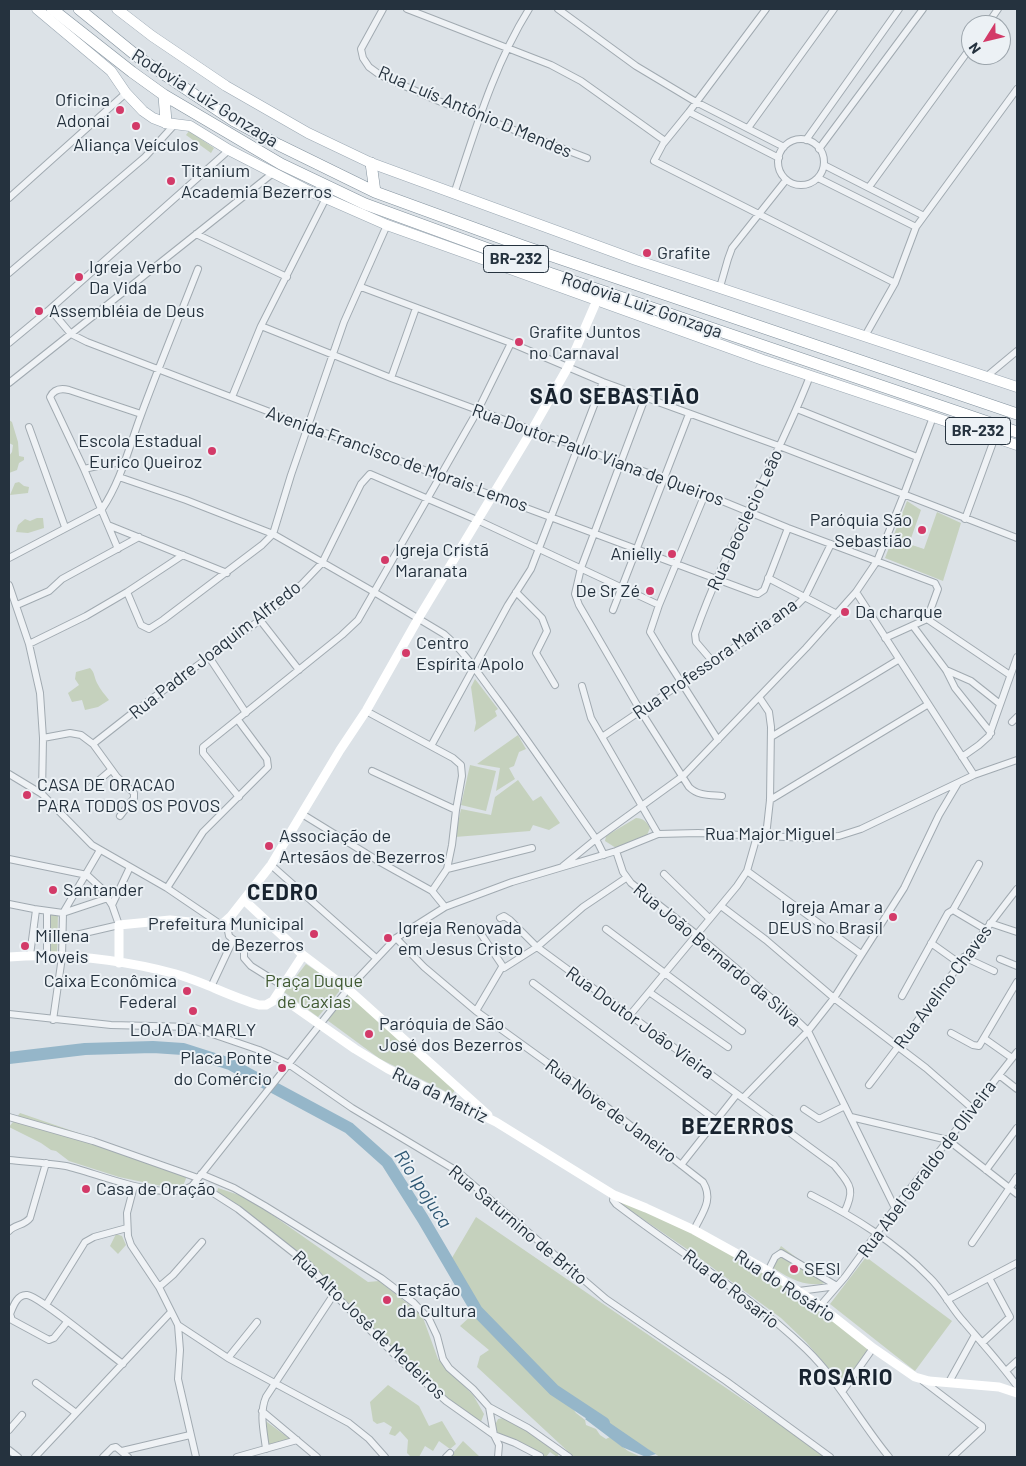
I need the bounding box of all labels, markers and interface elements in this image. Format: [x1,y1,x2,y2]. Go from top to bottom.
north arrow [961,15,1011,65]
text: N [965,40,984,57]
street label: Rodovia Luiz Gonzaga [128,44,282,152]
street label: Rua Luís Antônio D Mendes [375,61,575,163]
place label: Oficina Adonai [55,89,110,132]
marker: Oficina Adonai [114,104,126,116]
marker: Aliança Veículos [130,120,142,132]
place label: Aliança Veículos [73,134,199,156]
place label: Titanium Academia Bezerros [181,160,332,202]
marker: Titanium Academia Bezerros [165,175,177,187]
place label: Grafite [657,242,711,264]
road number: BR-232 [484,245,548,272]
marker: Grafite [641,247,653,259]
place label: Igreja Verbo Da Vida [89,256,182,298]
street label: Rodovia Luiz Gonzaga [559,267,725,343]
marker: Igreja Verbo Da Vida [73,271,85,283]
place label: Assembléia de Deus [49,300,204,322]
marker: Assembléia de Deus [33,305,45,317]
place label: Grafite Juntos no Carnaval [529,321,641,364]
marker: Grafite Juntos no Carnaval [513,336,525,348]
district label: SÃO SEBASTIÃO [528,384,702,410]
street label: Rua Doutor Paulo Viana de Queiros [469,399,727,511]
street label: Avenida Francisco de Morais Lemos [263,401,531,517]
road number: BR-232 [946,418,1010,444]
place label: Escola Estadual Eurico Queiroz [78,430,202,472]
marker: Escola Estadual Eurico Queiroz [206,445,218,457]
street label: Rua Deoclecio Leão [703,446,787,594]
place label: Paróquia São Sebastião [810,509,912,552]
marker: Paróquia São Sebastião [916,524,928,536]
place label: Igreja Cristã Maranata [395,539,489,582]
place label: Anielly [611,543,662,565]
marker: Anielly [666,548,678,560]
marker: Igreja Cristã Maranata [379,554,391,566]
street label: Rua Padre Joaquim Alfredo [125,576,305,724]
place label: De Sr Zé [576,580,640,602]
marker: De Sr Zé [644,585,656,597]
street label: Rua Professora Maria ana [629,594,801,724]
place label: Da charque [855,601,943,623]
marker: Da charque [839,606,851,618]
place label: Centro Espírita Apolo [416,632,524,674]
marker: Centro Espírita Apolo [400,647,412,659]
place label: CASA DE ORACAO PARA TODOS OS POVOS [37,774,220,816]
marker: CASA DE ORACAO PARA TODOS OS POVOS [21,789,33,801]
street label: Rua Major Miguel [705,823,835,845]
place label: Associação de Artesãos de Bezerros [279,825,445,868]
marker: Associação de Artesãos de Bezerros [263,840,275,852]
place label: Santander [63,879,144,901]
street label: Rua João Bernardo da Silva [629,879,805,1031]
district label: CEDRO [246,880,320,906]
marker: Santander [47,884,59,896]
place label: Igreja Amar a DEUS no Brasil [768,896,883,939]
marker: Igreja Amar a DEUS no Brasil [887,911,899,923]
place label: Prefeitura Municipal de Bezerros [148,913,304,956]
place label: Igreja Renovada em Jesus Cristo [398,917,523,960]
street label: Rua Avelino Chaves [889,921,997,1053]
place label: Millena Moveis [35,925,89,968]
marker: Prefeitura Municipal de Bezerros [308,928,320,940]
marker: Igreja Renovada em Jesus Cristo [382,932,394,944]
marker: Millena Moveis [19,940,31,952]
street label: Rua Doutor João Vieira [562,962,718,1084]
place label: Caixa Econômica Federal [44,970,177,1012]
park label: Praça Duque de Caxias [265,970,363,1012]
marker: Caixa Econômica Federal [181,985,193,997]
marker: LOJA DA MARLY [187,1005,199,1017]
place label: Paróquia de São José dos Bezerros [379,1013,523,1056]
place label: LOJA DA MARLY [130,1019,256,1041]
marker: Paróquia de São José dos Bezerros [363,1028,375,1040]
place label: Placa Ponte do Comércio [173,1047,272,1090]
street label: Rua Nove de Janeiro [541,1054,681,1168]
marker: Placa Ponte do Comércio [276,1062,288,1074]
street label: Rua da Matriz [389,1063,491,1127]
street label: Rua Abel Geraldo de Oliveira [853,1076,1001,1262]
district label: BEZERROS [680,1114,796,1140]
water label: Rio Ipojuca [389,1146,457,1232]
street label: Rua Saturnino de Brito [444,1161,592,1289]
place label: Casa de Oração [96,1178,216,1200]
marker: Casa de Oração [80,1183,92,1195]
street label: Rua do Rosario [679,1245,783,1333]
street label: Rua do Rosário [730,1245,840,1327]
street label: Rua Alto José de Medeiros [288,1246,450,1404]
place label: SESI [804,1258,841,1280]
marker: SESI [788,1263,800,1275]
place label: Estação da Cultura [397,1279,476,1322]
marker: Estação da Cultura [381,1294,393,1306]
district label: ROSARIO [798,1365,894,1391]

